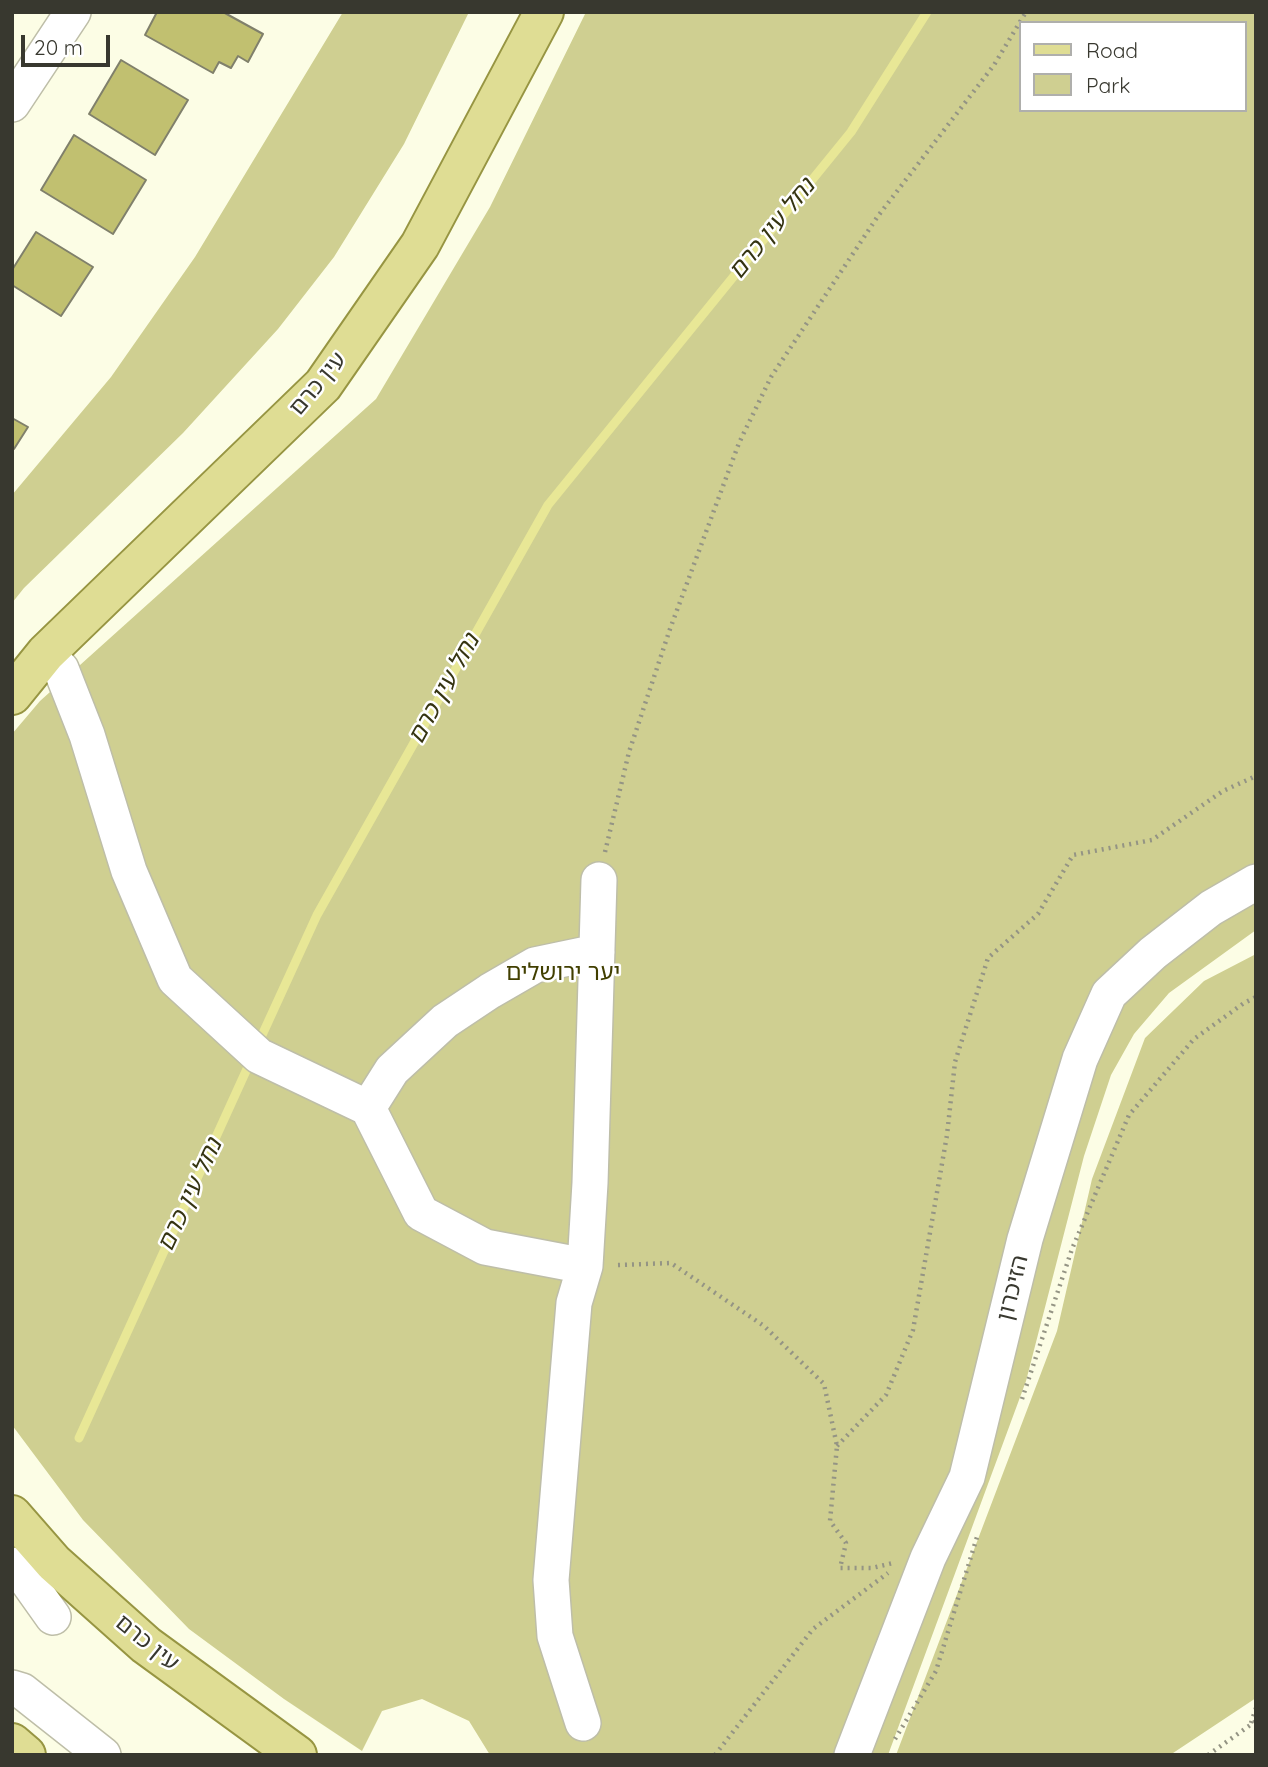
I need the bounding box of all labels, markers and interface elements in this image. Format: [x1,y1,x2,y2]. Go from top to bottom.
scale bar [24,21,114,65]
legend [1020,21,1247,112]
text: 20 m [34,34,83,60]
text: Road [1086,37,1138,63]
text: Park [1086,72,1130,98]
water label: נחל עין כרם [723,173,821,285]
street label: עין כרם [284,347,352,421]
water label: נחל עין כרם [402,629,486,749]
park label: יער ירושלים [506,959,620,987]
water label: נחל עין כרם [151,1134,229,1256]
street label: הזיכרון [992,1252,1034,1324]
street label: עין כרם [110,1609,184,1677]

